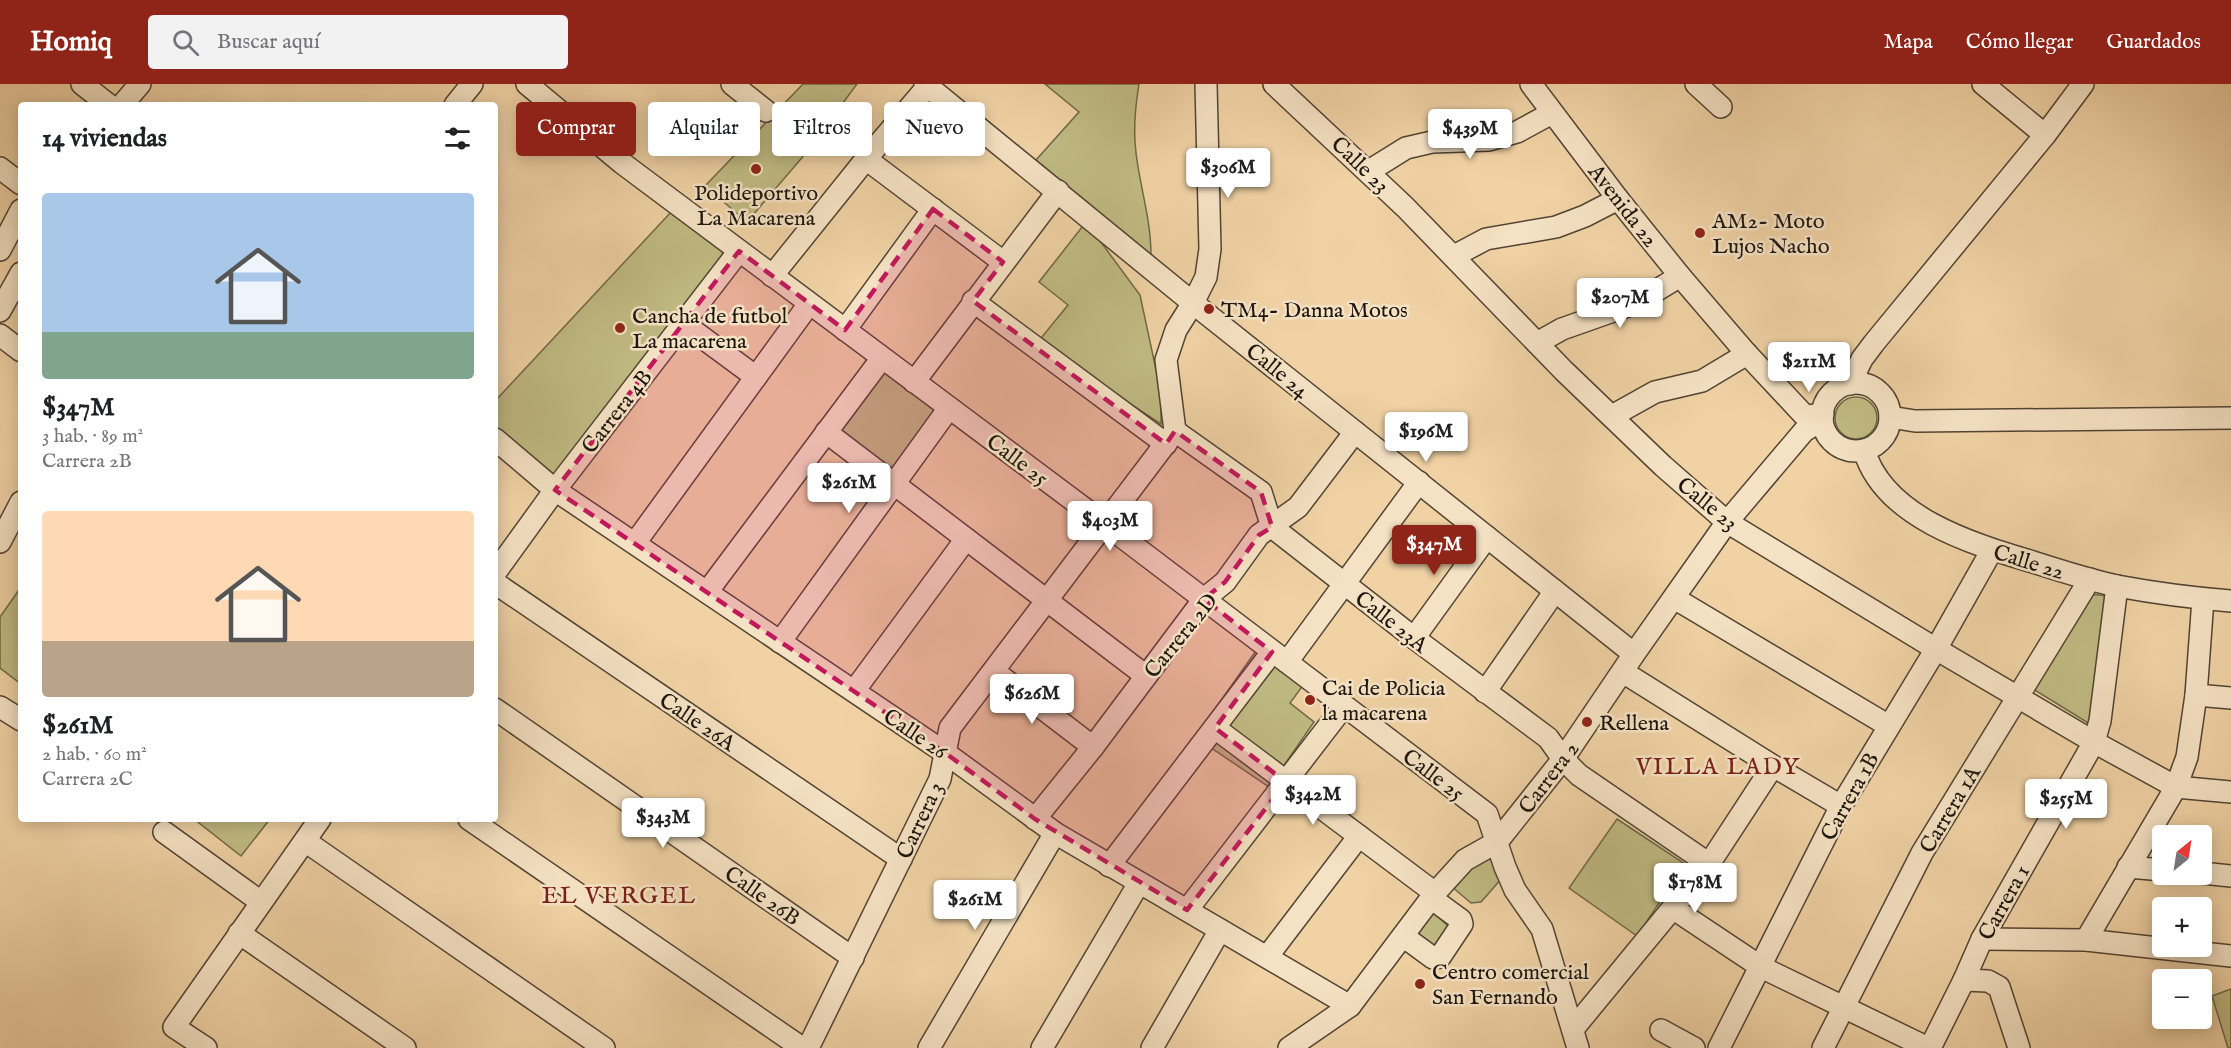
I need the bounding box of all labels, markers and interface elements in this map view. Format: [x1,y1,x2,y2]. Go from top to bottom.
search box [148,15,568,69]
text: Homiq [30,25,112,60]
icon: search [169,26,202,59]
text: Buscar aquí [217,28,320,56]
text: Mapa [1884,29,1933,56]
text: Cómo llegar [1966,29,2073,56]
text: Guardados [2106,29,2201,56]
chip: Comprar [516,102,636,156]
chip: Alquilar [648,102,760,156]
chip: Filtros [772,102,872,156]
chip: Nuevo [884,102,985,156]
pin: $439M [1428,109,1512,160]
text: $439M [1442,116,1498,141]
text: 14 viviendas [42,122,167,155]
icon: filters [441,122,474,155]
street label: Calle 23 [1324,131,1395,200]
pin: $306M [1186,148,1270,199]
text: $306M [1200,155,1256,180]
street label: Avenida 22 [1580,158,1664,254]
marker: Polideportivo La Macarena [749,162,763,176]
place label: Polideportivo La Macarena [694,180,818,233]
place label: AM2- Moto Lujos Nacho [1711,208,1830,261]
marker: AM2- Moto Lujos Nacho [1693,226,1707,240]
icon: home [204,232,312,340]
pin: $207M [1578,278,1662,329]
text: $207M [1591,285,1649,310]
place label: TM4- Danna Motos [1221,297,1408,325]
marker: TM4- Danna Motos [1202,302,1216,316]
place label: Cancha de futbol La macarena [632,303,788,356]
marker: Cancha de futbol La macarena [613,321,627,335]
street label: Calle 24 [1239,338,1314,406]
pin: $211M [1767,342,1851,393]
text: $211M [1782,349,1836,374]
street label: Carrera 4B [576,365,659,460]
text: $347M [42,391,115,424]
pin: $196M [1384,412,1468,463]
text: $196M [1399,419,1453,444]
text: 3 hab. · 89 m² [42,424,143,449]
street label: Calle 25 [980,428,1053,493]
text: Carrera 2B [42,449,132,474]
pin: $261M [807,463,891,514]
text: $261M [821,470,877,495]
street label: Calle 23 [1670,471,1743,538]
pin: $403M [1068,501,1152,552]
text: $403M [1082,508,1138,533]
pin: $347M [1392,525,1476,576]
text: $347M [1406,532,1462,557]
street label: Calle 22 [1990,539,2067,587]
icon: home [204,550,312,658]
street label: Calle 23A [1348,585,1434,661]
street label: Carrera 2D [1139,588,1224,685]
pin: $626M [990,674,1074,725]
place label: Cai de Policia la macarena [1322,675,1446,728]
text: $626M [1004,681,1060,706]
street label: Calle 26A [653,687,742,759]
marker: Cai de Policia la macarena [1303,693,1317,707]
street label: Calle 26 [877,703,953,767]
text: $261M [42,709,114,742]
place label: Rellena [1599,710,1669,738]
marker: Rellena [1580,715,1594,729]
street label: Carrera 2 [1513,736,1586,820]
text: 2 hab. · 60 m² [42,742,147,767]
street label: Calle 25 [1396,743,1469,808]
street label: Carrera 1B [1815,748,1886,846]
district label: VILLA LADY [1635,752,1801,783]
street label: Carrera 1A [1914,760,1988,859]
text: Carrera 2C [42,767,133,792]
pin: $342M [1271,775,1355,826]
street label: Carrera 3 [891,778,951,864]
pin: $255M [2024,779,2108,830]
text: $342M [1285,782,1341,807]
text: $255M [2039,786,2093,811]
pin: $343M [621,798,705,849]
text: $343M [636,805,690,830]
north arrow [2152,825,2212,885]
map controls [2152,825,2212,1029]
street label: Calle 26B [718,860,805,933]
street label: Carrera 1 [1973,860,2037,946]
pin: $178M [1653,863,1737,914]
text: $178M [1668,870,1722,895]
pin: $261M [933,880,1017,931]
district label: EL VERGEL [541,881,697,912]
text: $261M [947,887,1003,912]
button: + [2152,897,2212,957]
place label: Centro comercial San Fernando [1432,959,1589,1012]
button: − [2152,969,2212,1029]
marker: Centro comercial San Fernando [1413,977,1427,991]

